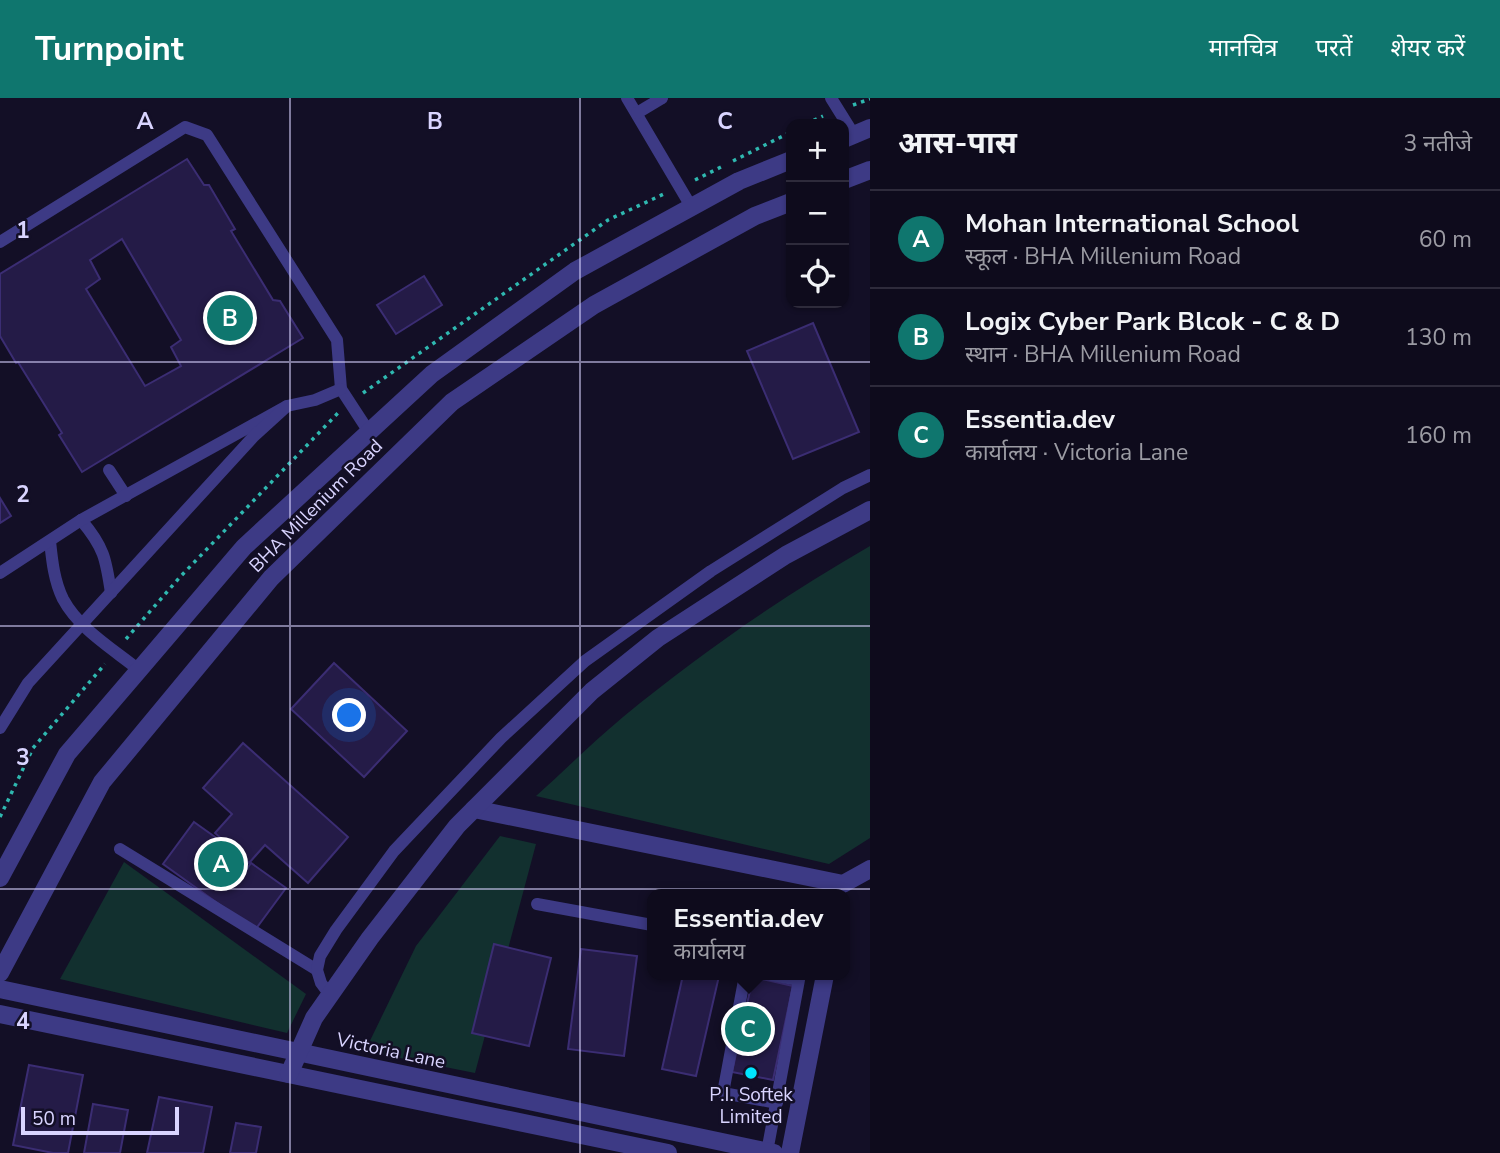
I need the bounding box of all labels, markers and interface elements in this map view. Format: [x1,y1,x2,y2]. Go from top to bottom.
text: Turnpoint [35,27,184,72]
text: मानचित्र [1209,32,1277,64]
text: परतें [1315,32,1353,64]
text: शेयर करें [1391,32,1465,64]
text: A [136,106,154,137]
text: B [427,106,443,137]
text: C [717,106,733,137]
map controls [786,119,849,308]
button: + [786,119,849,182]
text: आस-पास [898,123,1017,164]
text: 3 नतीजे [1403,128,1472,159]
button: − [786,182,849,245]
text: Mohan International School [965,206,1299,241]
text: 1 [16,215,30,246]
text: A [912,224,930,255]
text: 60 m [1419,224,1472,255]
text: स्कूल · BHA Millenium Road [965,241,1241,272]
button: locate [786,245,849,308]
pin: B [207,292,253,344]
text: Logix Cyber Park Blcok - C & D [965,304,1340,339]
text: B [913,322,929,353]
text: 130 m [1405,322,1472,353]
text: स्थान · BHA Millenium Road [965,339,1241,370]
text: Essentia.dev [965,402,1115,437]
text: C [913,420,929,451]
text: 160 m [1405,420,1472,451]
street label: BHA Millenium Road [243,433,389,579]
text: कार्यालय · Victoria Lane [965,437,1188,468]
text: 2 [16,479,30,510]
your location [332,698,366,732]
text: 3 [16,742,30,773]
pin: A [198,838,244,890]
popup [647,889,850,980]
text: Essentia.dev [673,901,824,936]
text: कार्यालय [673,936,745,967]
pin: C [725,1003,771,1055]
text: 4 [16,1006,30,1037]
street label: Victoria Lane [333,1027,448,1075]
marker: P.I. Softek Limited [743,1065,759,1081]
place label: P.I. Softek Limited [709,1082,793,1130]
scale bar [21,1104,178,1136]
text: 50 m [32,1106,76,1132]

